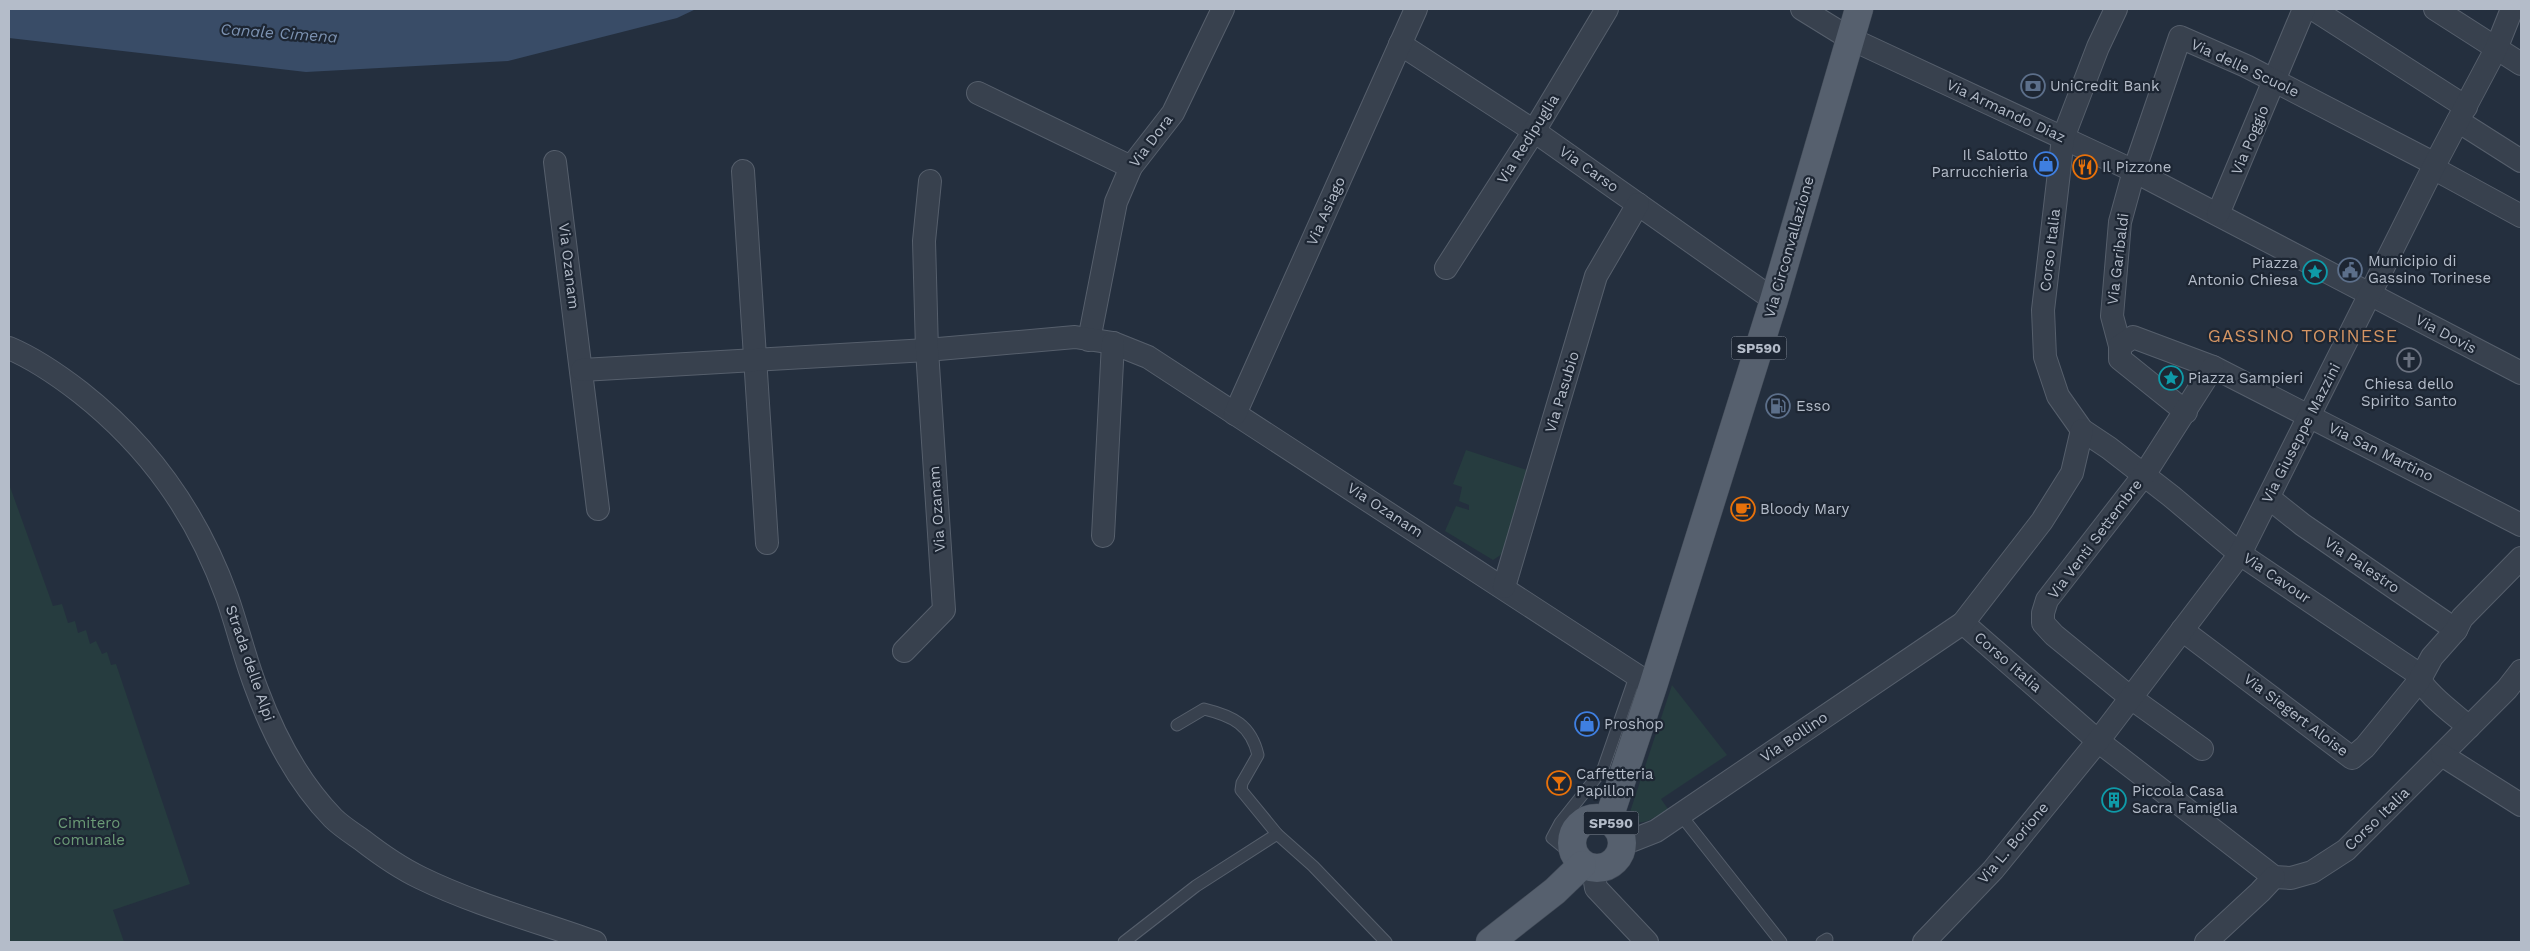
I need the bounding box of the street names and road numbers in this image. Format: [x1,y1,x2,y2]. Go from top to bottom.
street label: Via delle Scuole [2188,35,2302,101]
street label: Via Armando Diaz [1944,76,2068,146]
street label: Via Redipuglia [1493,90,1563,187]
street label: Via Poggio [2227,102,2273,178]
street label: Via Dora [1125,111,1177,171]
street label: Via Carso [1556,142,1622,196]
street label: Via Asiago [1303,174,1349,248]
street label: Via Circonvallazione [1760,174,1818,320]
street label: Corso Italia [2036,207,2064,292]
street label: Via Garibaldi [2103,212,2133,306]
street label: Via Ozanam [555,222,583,310]
street label: Via Dovis [2412,310,2480,358]
road number: SP590 [1732,336,1786,359]
street label: Via Pasubio [1541,349,1583,435]
street label: Via Giuseppe Mazzini [2258,360,2344,506]
street label: Via San Martino [2325,419,2437,485]
street label: Via Ozanam [925,465,949,553]
street label: Via Venti Settembre [2044,476,2146,602]
street label: Via Ozanam [1344,479,1426,541]
street label: Via Palestro [2321,533,2403,597]
street label: Via Cavour [2240,549,2314,607]
street label: Strada delle Alpi [222,603,278,723]
street label: Corso Italia [1971,628,2046,696]
street label: Via Siegert Aloise [2240,670,2352,760]
street label: Via Bollino [1757,708,1831,766]
street label: Corso Italia [2341,783,2414,854]
street label: Via L. Borione [1974,799,2052,887]
road number: SP590 [1584,811,1638,834]

